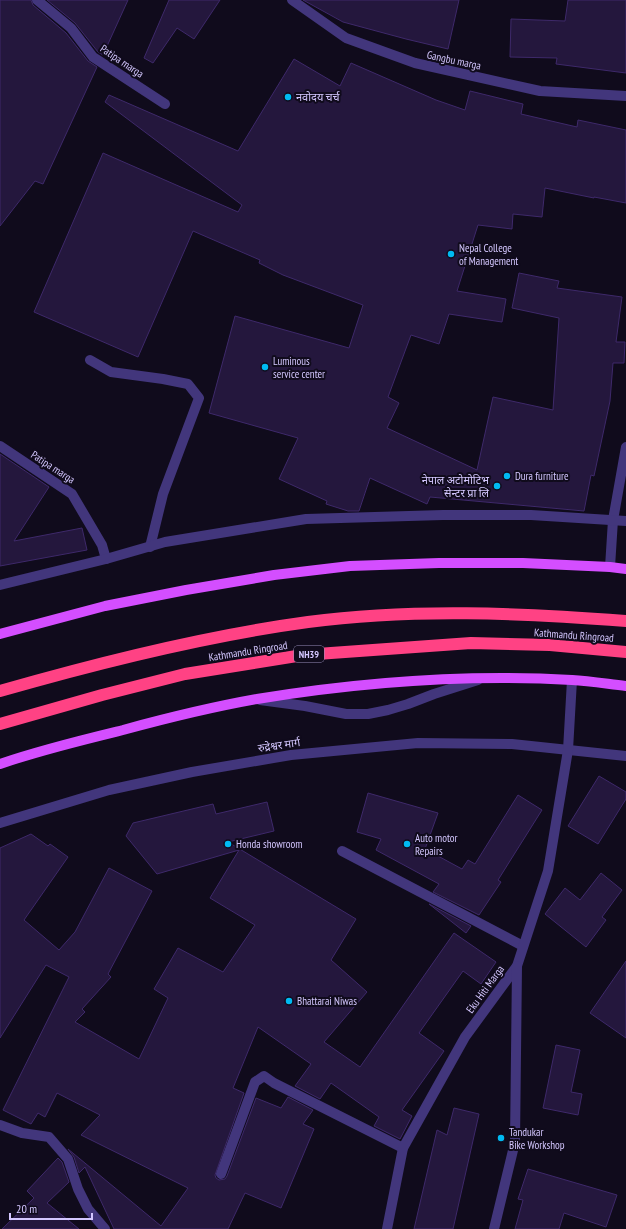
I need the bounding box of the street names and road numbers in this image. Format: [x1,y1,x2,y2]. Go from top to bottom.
street label: Patipa marga [97,41,147,81]
street label: Gangbu marga [426,47,482,73]
street label: Patipa marga [28,448,78,486]
street label: Kathmandu Ringroad [534,625,615,645]
street label: Kathmandu Ringroad [207,638,289,664]
road number: NH39 [294,646,324,662]
street label: रुद्रेश्वर मार्ग [257,735,302,755]
street label: Eku Hiti Marga [463,962,507,1016]

